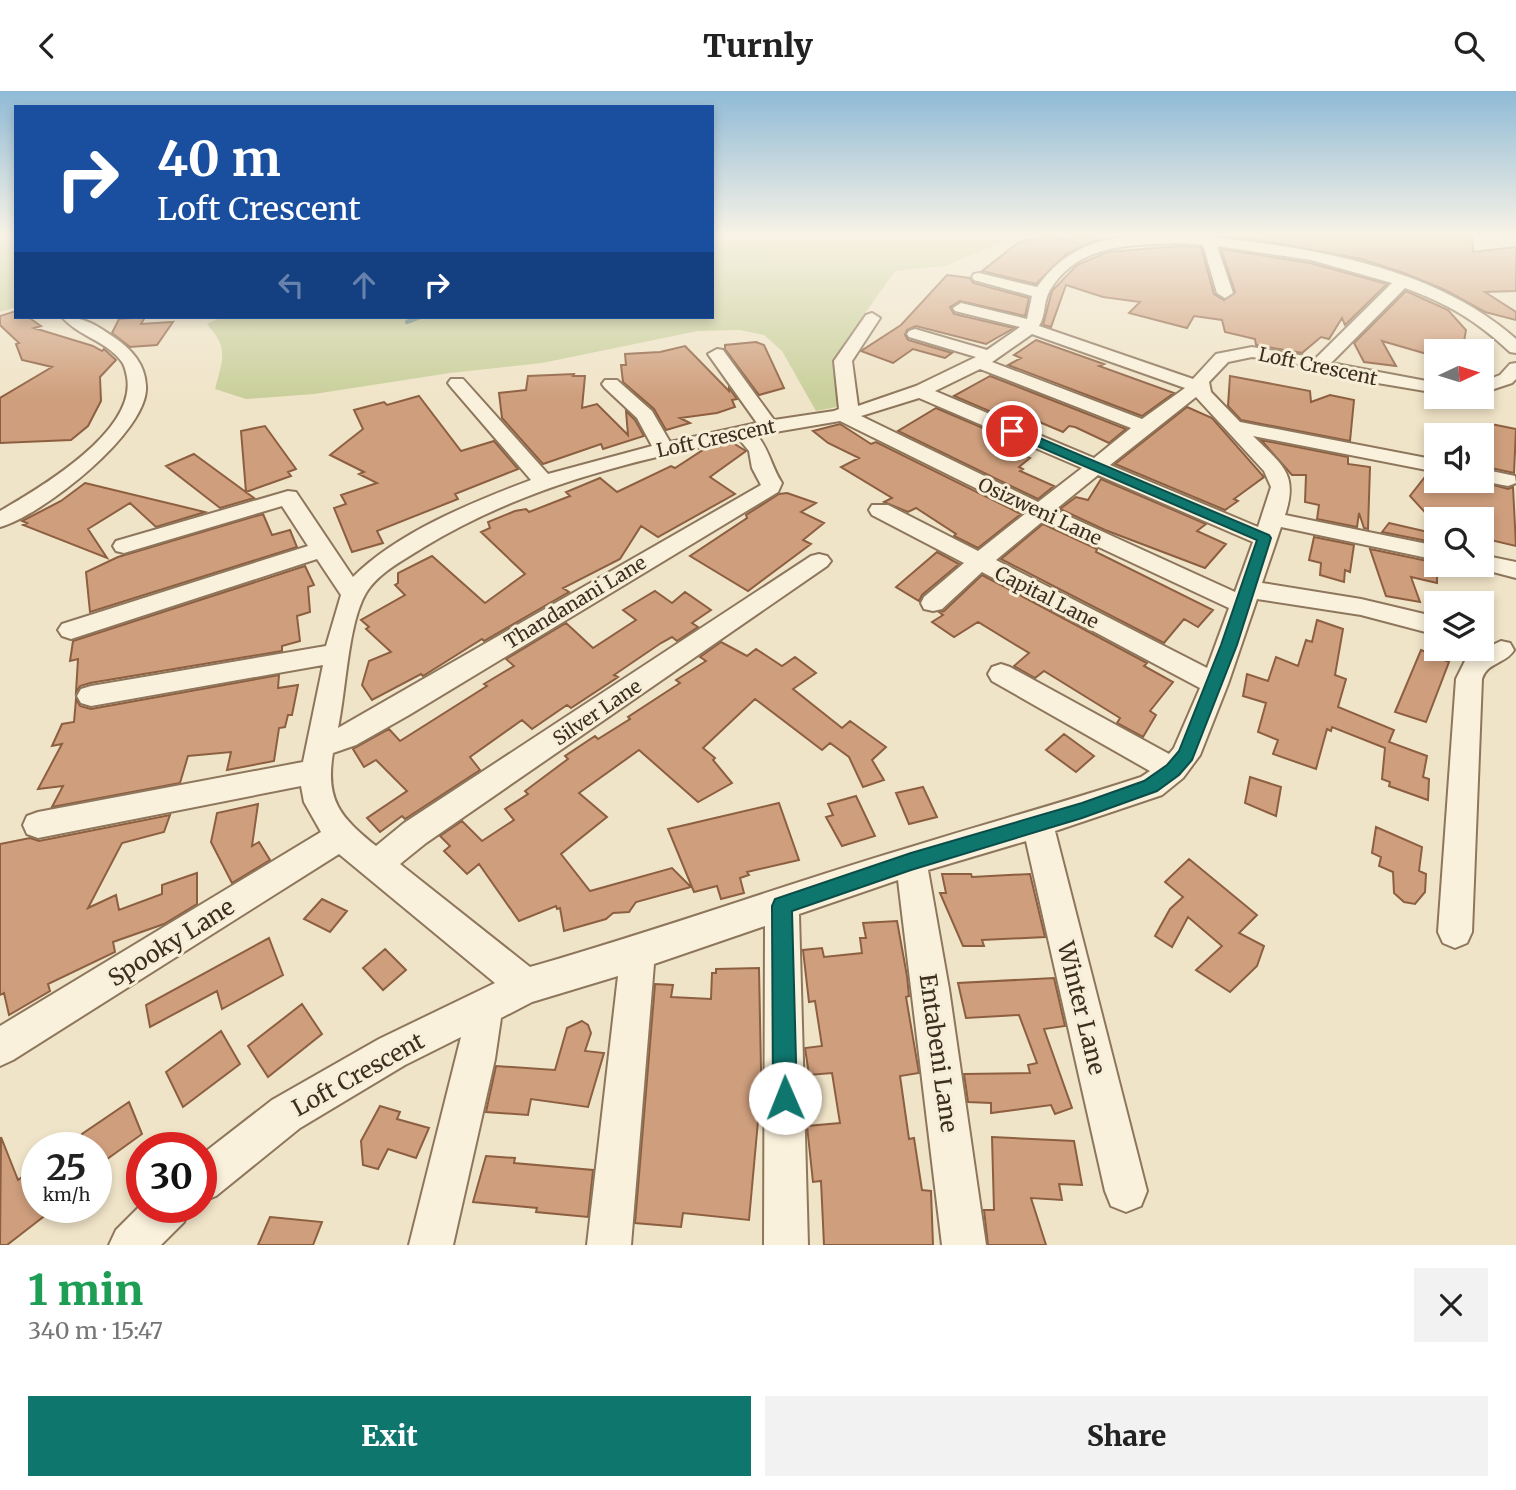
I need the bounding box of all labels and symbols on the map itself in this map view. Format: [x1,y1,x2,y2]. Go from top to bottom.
north arrow [1424,339,1494,409]
street label: Loft Crescent [1256,342,1380,390]
pin [982,401,1042,461]
street label: Loft Crescent [654,414,778,462]
street label: Osizweni Lane [974,472,1106,550]
street label: Thandanani Lane [500,550,650,654]
street label: Capital Lane [991,561,1103,633]
street label: Silver Lane [548,674,646,750]
street label: Spooky Lane [103,892,239,992]
street label: Winter Lane [1051,938,1113,1077]
street label: Entabeni Lane [914,972,964,1134]
street label: Loft Crescent [287,1026,429,1122]
position arrow [748,1061,822,1135]
speed limit sign: 30 [126,1132,217,1223]

